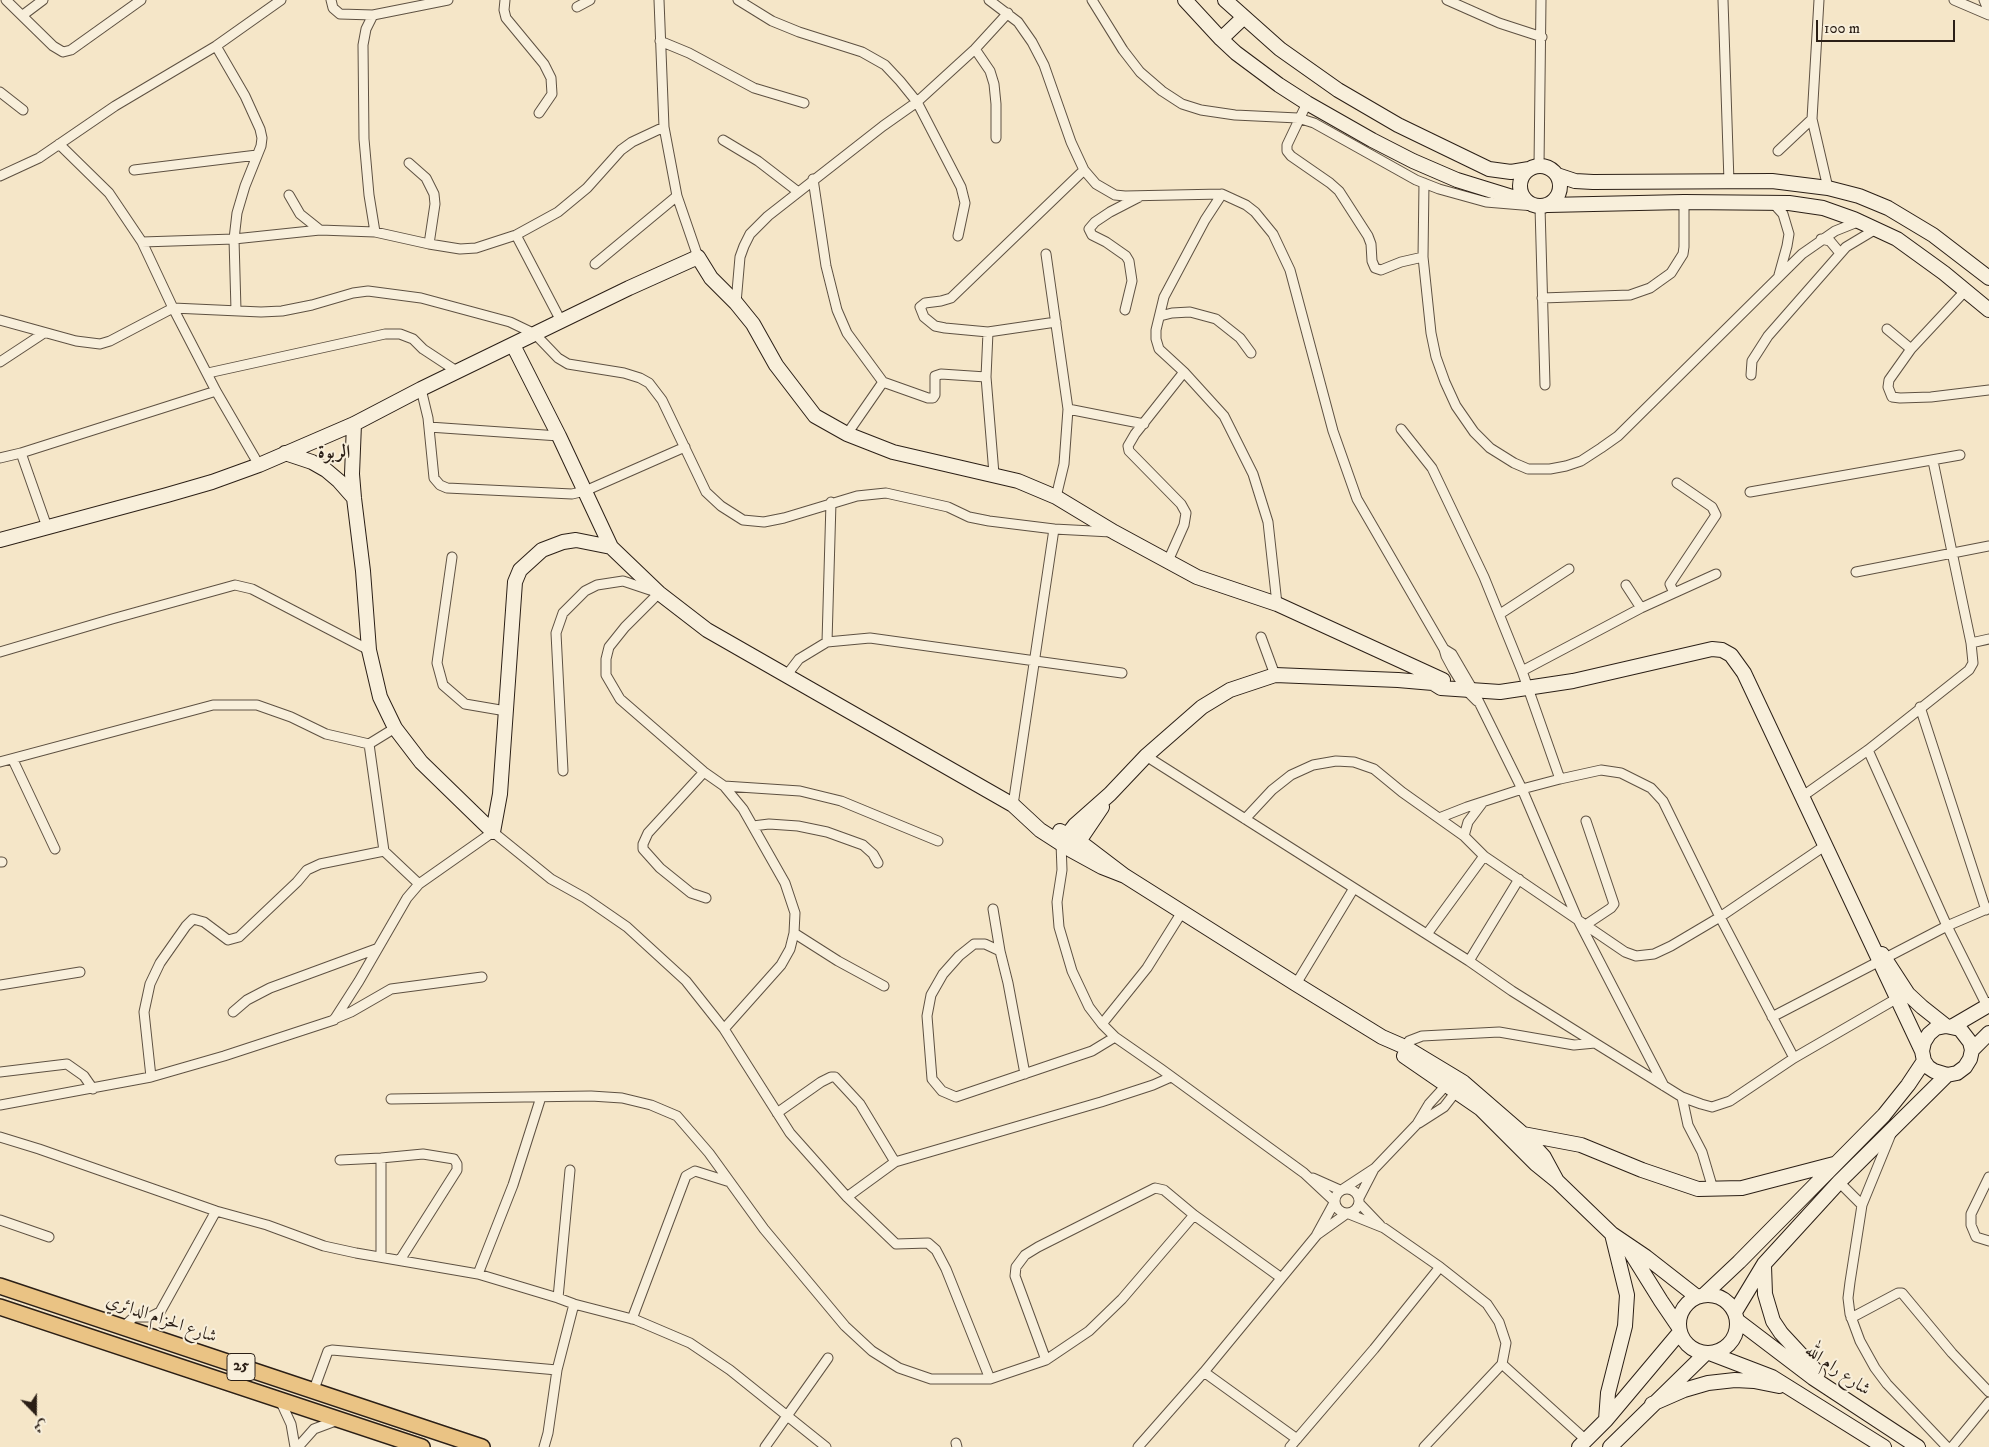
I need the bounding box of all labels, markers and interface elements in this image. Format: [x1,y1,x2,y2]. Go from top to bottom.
scale bar [1819,10,1958,42]
text: 100 m [1824,19,1860,38]
district label: الربوة [318,443,350,465]
street label: شارع الحزام الدائري [103,1291,219,1349]
street label: شارع رام الله [1800,1341,1874,1401]
road number: 25 [227,1354,255,1380]
north arrow [10,1387,60,1437]
text: ش [31,1415,50,1437]

